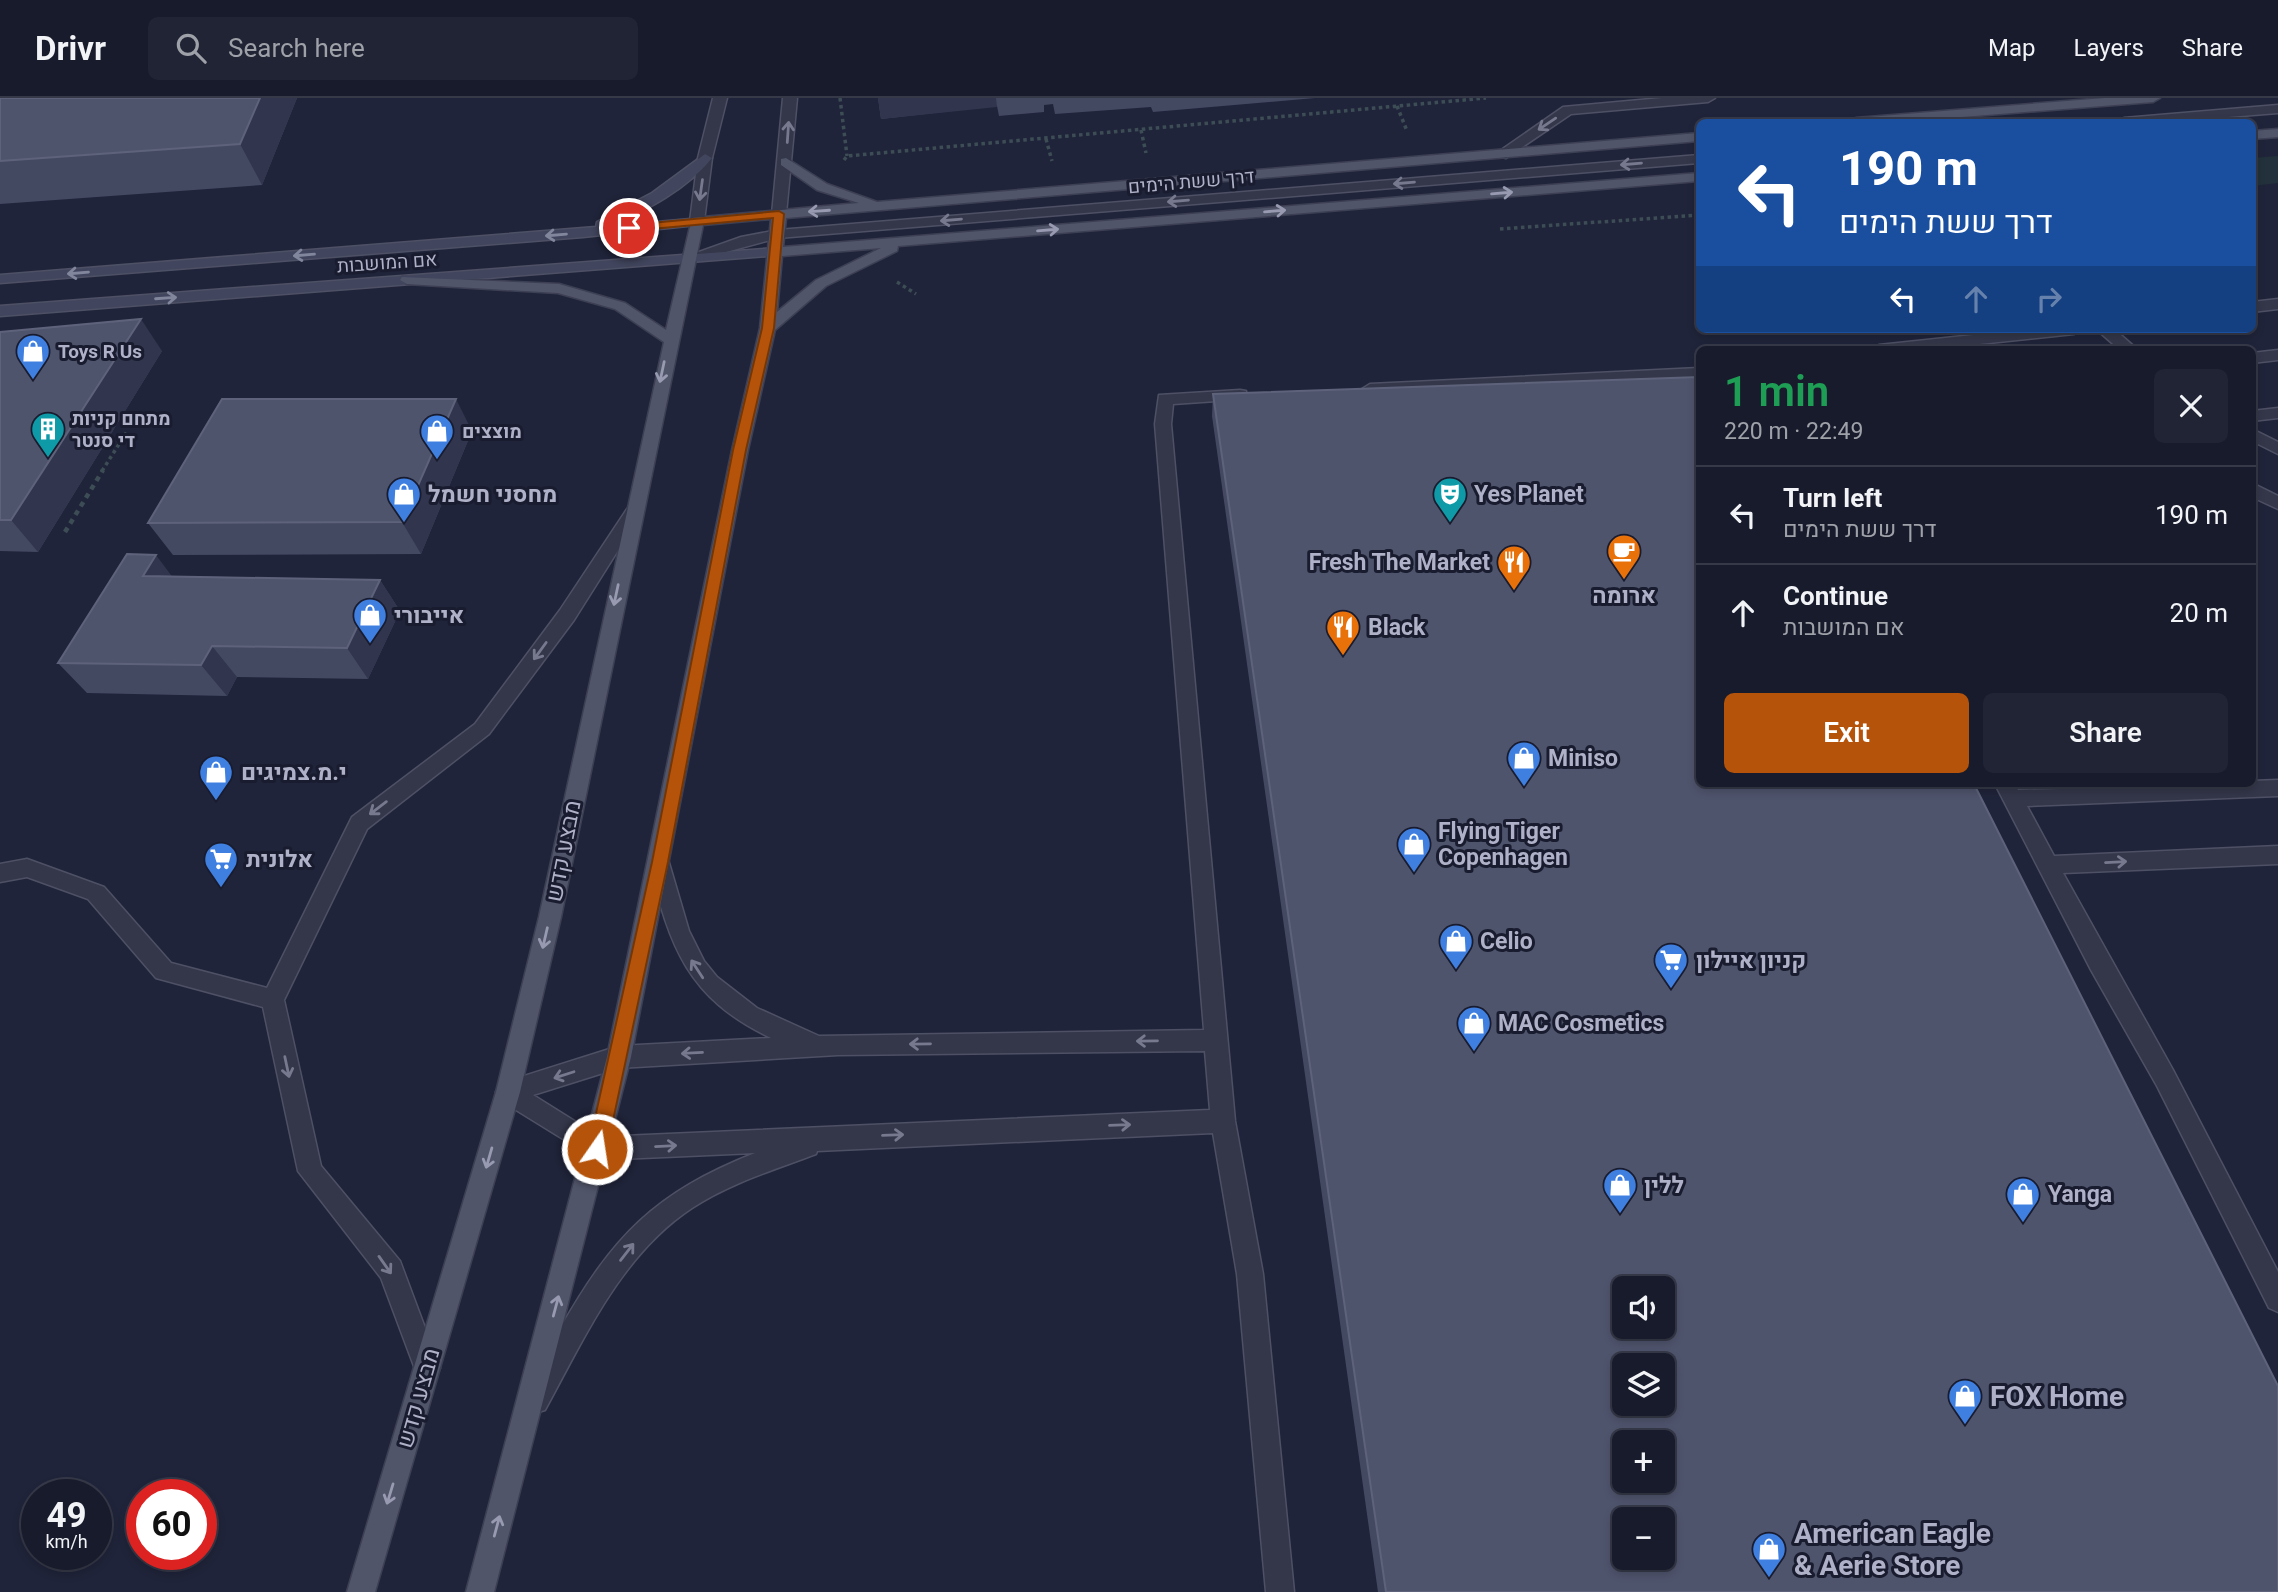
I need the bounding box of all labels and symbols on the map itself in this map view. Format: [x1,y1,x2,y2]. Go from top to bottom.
one-way arrow [1537,118,1557,132]
one-way arrow [782,121,795,144]
one-way arrow [1620,158,1643,171]
street label: דרך ששת הימים [1127,165,1255,198]
one-way arrow [1394,177,1416,190]
one-way arrow [694,178,707,201]
one-way arrow [1490,186,1512,199]
one-way arrow [1167,195,1190,208]
pin [599,198,659,258]
one-way arrow [1263,204,1286,217]
one-way arrow [808,205,831,218]
one-way arrow [940,214,963,227]
one-way arrow [1036,223,1059,236]
one-way arrow [545,229,567,242]
street label: אם המושבות [336,248,438,277]
one-way arrow [294,249,316,262]
one-way arrow [67,267,89,280]
one-way arrow [154,291,177,304]
shop icon: Toys R Us [14,332,52,381]
place label: Toys R Us [58,340,142,363]
one-way arrow [655,360,669,383]
place label: מתחם קניות די סנטר [72,407,171,452]
building icon: מתחם קניות די סנטר [29,410,67,459]
shop icon: מוצצים [418,412,456,461]
place label: מוצצים [462,420,522,443]
shop icon: מחסני חשמל [385,475,423,524]
theatre icon: Yes Planet [1431,475,1469,524]
place label: מחסני חשמל [428,481,557,508]
place label: Yes Planet [1474,481,1584,508]
cafe icon: ארומה [1605,532,1643,581]
restaurant icon: Fresh The Market [1495,543,1533,592]
place label: Fresh The Market [1309,549,1490,576]
place label: ארומה [1592,582,1656,609]
one-way arrow [608,583,622,606]
shop icon: אייבורי [351,596,389,645]
place label: אייבורי [394,602,464,629]
restaurant icon: Black [1324,608,1362,657]
place label: Black [1368,614,1426,641]
one-way arrow [533,641,547,660]
shop icon: Miniso [1505,739,1543,788]
place label: Miniso [1548,745,1618,772]
shop icon: י.מ.צמיגים [197,753,235,802]
place label: י.מ.צמיגים [241,759,347,786]
street label: מבצע קדש [540,798,587,904]
one-way arrow [370,801,388,816]
place label: Flying Tiger Copenhagen [1438,818,1568,871]
shop icon: Flying Tiger Copenhagen [1395,825,1433,874]
supermarket icon: אלונית [202,840,240,889]
place label: אלונית [246,846,313,873]
one-way arrow [2104,855,2127,868]
shop icon: Celio [1437,922,1475,971]
one-way arrow [538,926,551,949]
place label: Celio [1480,928,1533,955]
supermarket icon: קניון איילון [1652,941,1690,990]
place label: קניון איילון [1696,947,1806,974]
one-way arrow [689,960,704,979]
shop icon: MAC Cosmetics [1455,1004,1493,1053]
place label: MAC Cosmetics [1498,1010,1664,1037]
one-way arrow [1136,1034,1159,1048]
one-way arrow [908,1037,931,1051]
one-way arrow [681,1046,704,1059]
one-way arrow [281,1055,295,1078]
one-way arrow [553,1069,575,1082]
position arrow [560,1112,634,1186]
one-way arrow [1108,1119,1131,1132]
one-way arrow [881,1128,904,1141]
one-way arrow [654,1139,677,1152]
one-way arrow [482,1146,495,1169]
shop icon: ללין [1601,1166,1639,1215]
place label: ללין [1644,1172,1684,1199]
shop icon: Yanga [2004,1175,2042,1224]
place label: Yanga [2048,1181,2112,1208]
one-way arrow [619,1244,634,1262]
one-way arrow [378,1255,392,1274]
one-way arrow [550,1295,563,1318]
street label: מבצע קדש [391,1345,446,1451]
shop icon: FOX Home [1946,1377,1984,1426]
place label: FOX Home [1990,1380,2124,1413]
speed limit sign: 60 [126,1479,217,1570]
one-way arrow [383,1482,396,1504]
one-way arrow [492,1515,505,1537]
place label: American Eagle & Aerie Store [1794,1517,1991,1582]
shop icon: American Eagle & Aerie Store [1750,1530,1788,1579]

